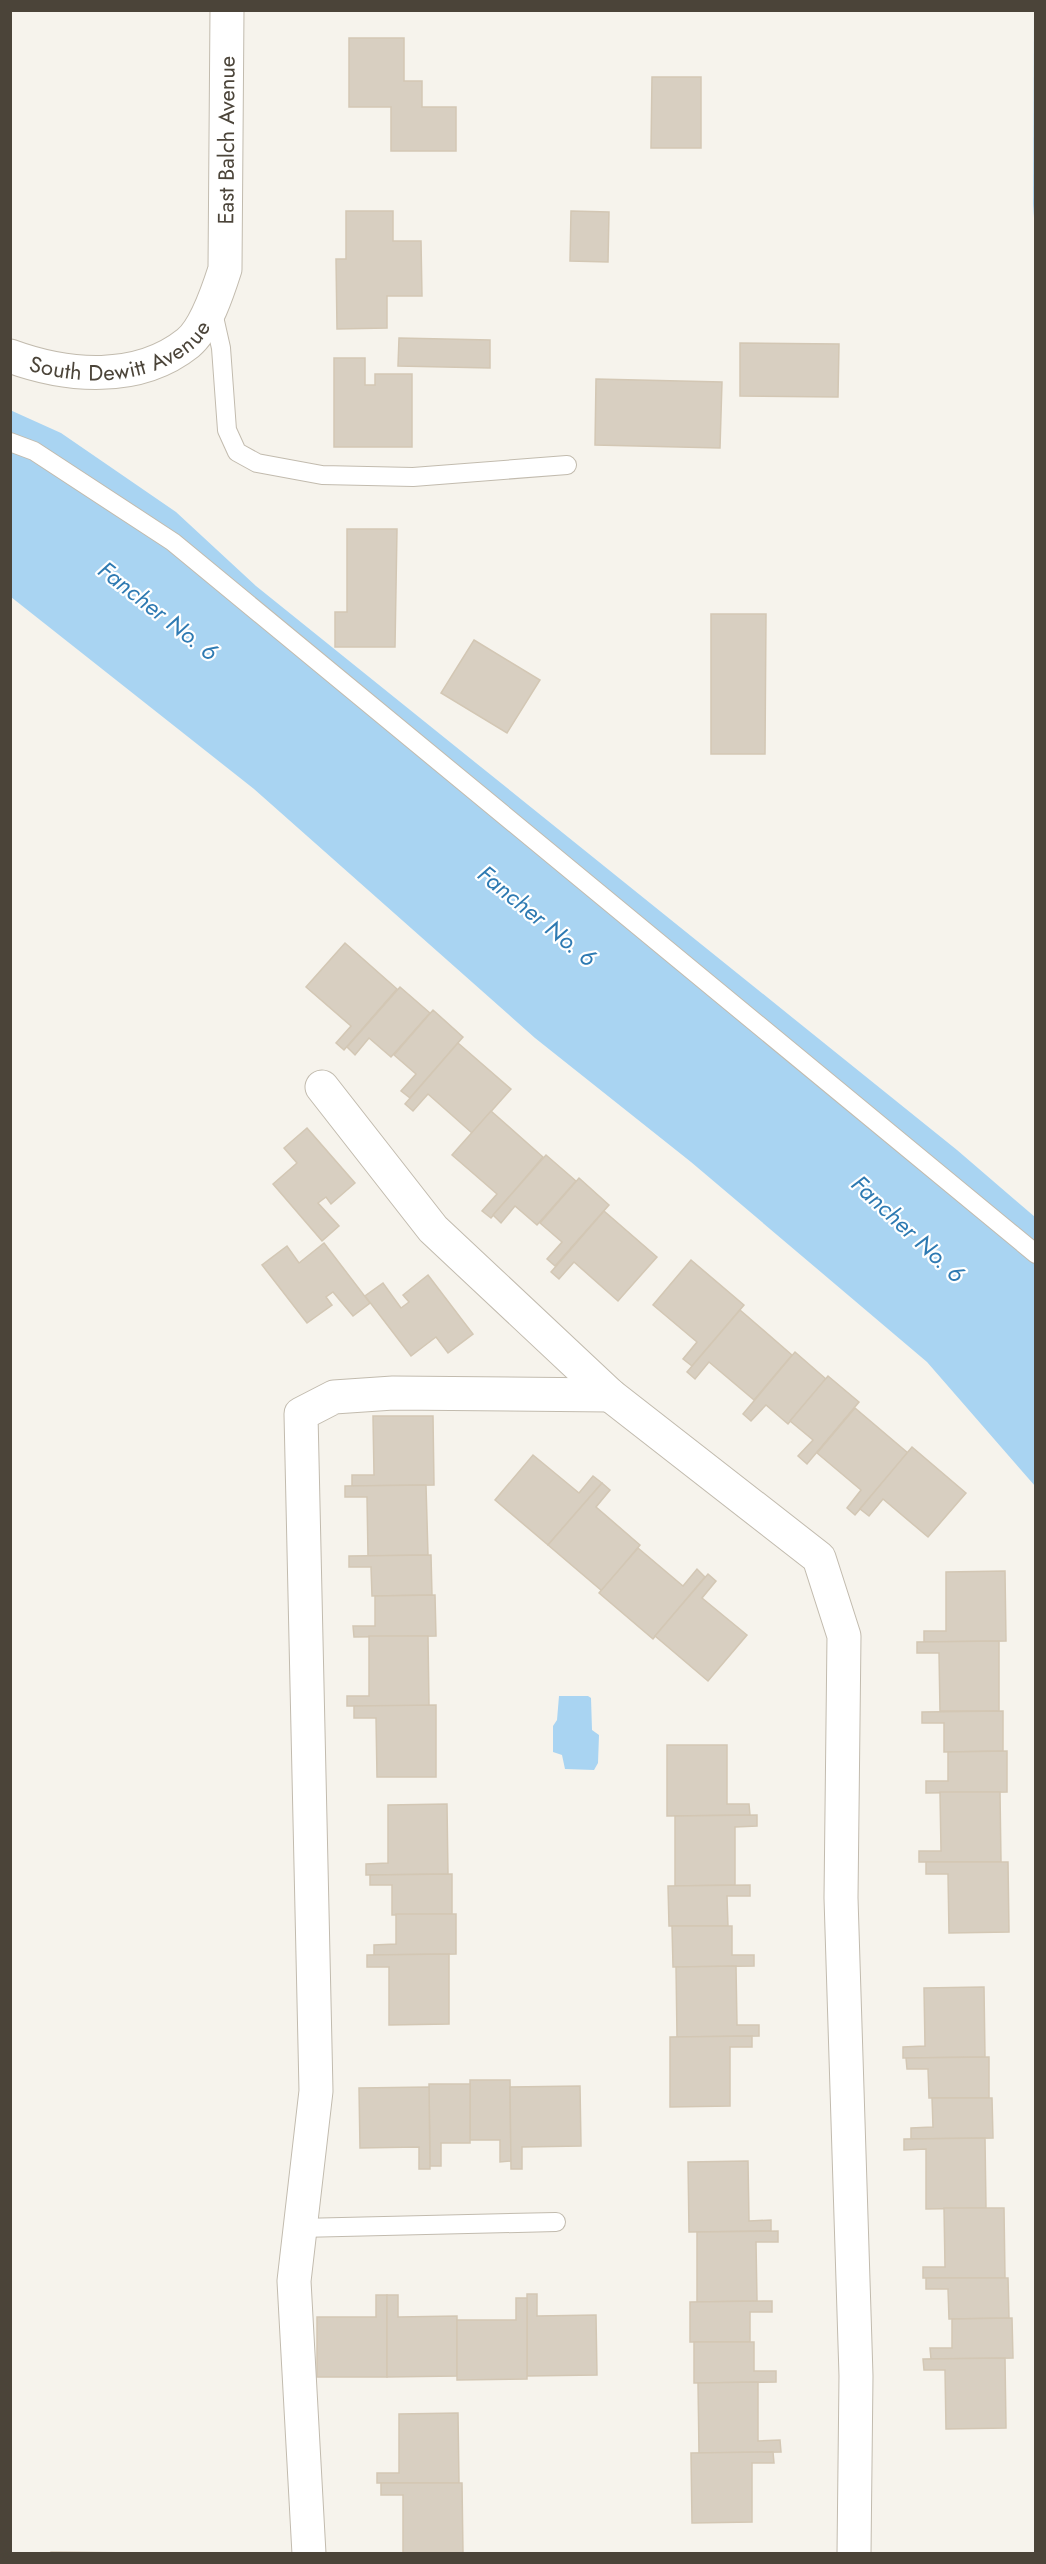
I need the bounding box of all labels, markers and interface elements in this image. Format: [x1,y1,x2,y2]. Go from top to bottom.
street label: East Balch Avenue [209,56,243,225]
street label: South Dewitt Avenue [26,314,218,388]
water label: Fancher No. 6 [91,552,226,669]
water label: Fancher No. 6 [470,857,604,975]
water label: Fancher No. 6 [844,1167,973,1291]

